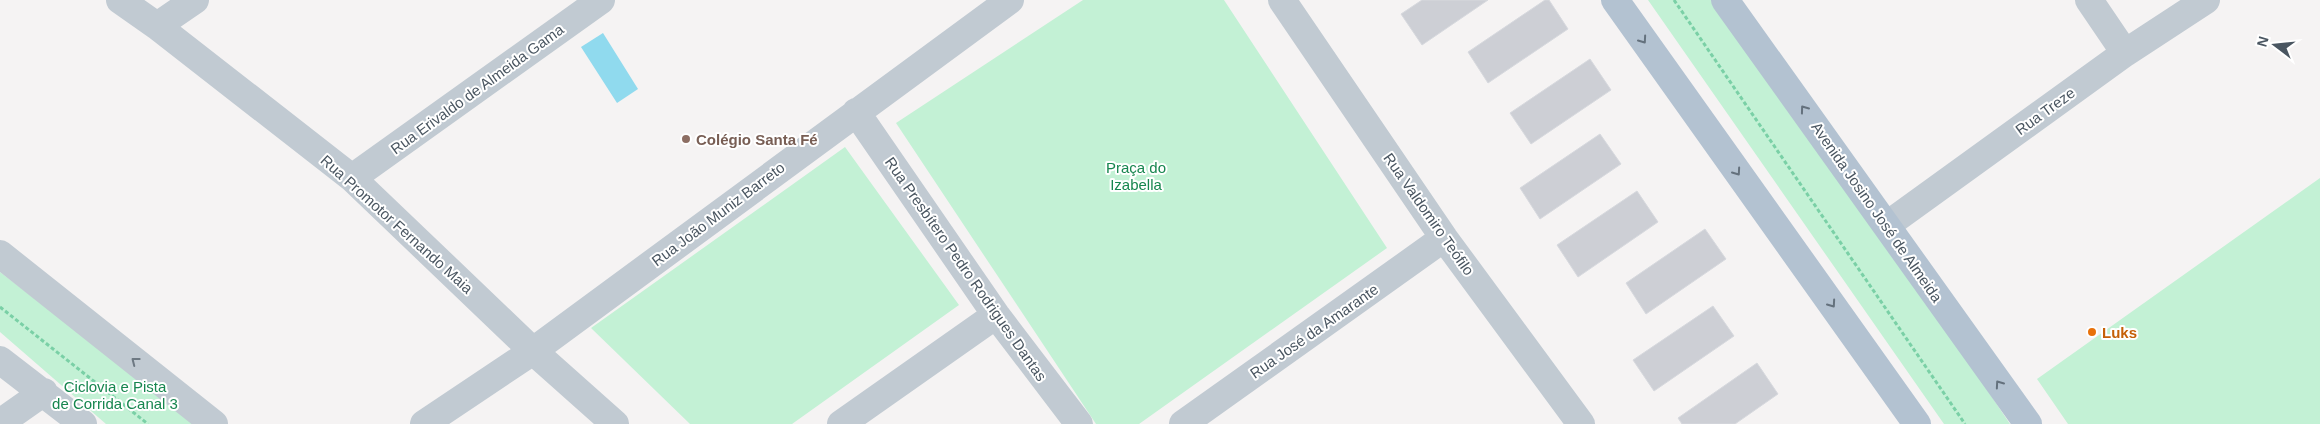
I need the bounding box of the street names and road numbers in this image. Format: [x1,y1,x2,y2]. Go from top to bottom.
street label: Rua Erivaldo de Almeida Gama [387,20,567,157]
street label: Rua Treze [2012,84,2078,138]
street label: Avenida Josino José de Almeida [1808,119,1946,306]
street label: Rua Valdomiro Teófilo [1380,150,1478,278]
street label: Rua Promotor Fernando Maia [318,151,477,297]
street label: Rua Presbítero Pedro Rodrigues Dantas [882,154,1050,384]
street label: Rua João Muniz Barreto [648,159,788,269]
street label: Rua José da Amarante [1247,280,1381,382]

